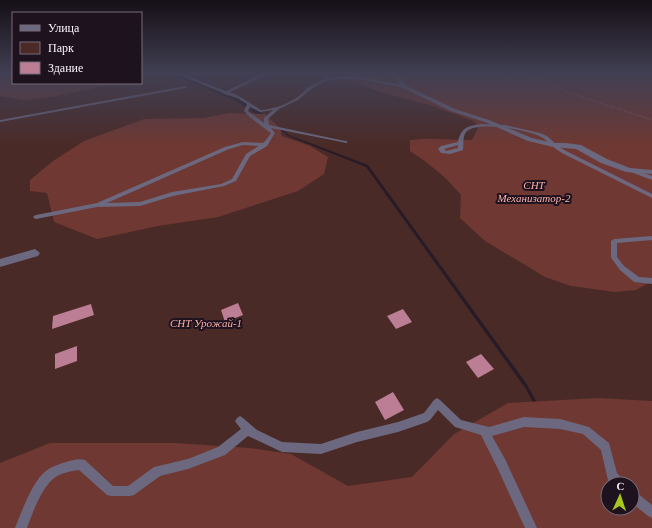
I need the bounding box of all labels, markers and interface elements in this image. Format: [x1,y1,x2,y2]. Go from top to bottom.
legend [12,12,142,84]
text: Улица [48,21,80,35]
text: Парк [48,41,74,55]
text: Здание [48,61,83,75]
park label: СНТ Механизатор-2 [497,179,571,204]
park label: СНТ Урожай-1 [170,317,242,329]
north arrow [600,476,640,516]
text: С [616,480,625,492]

